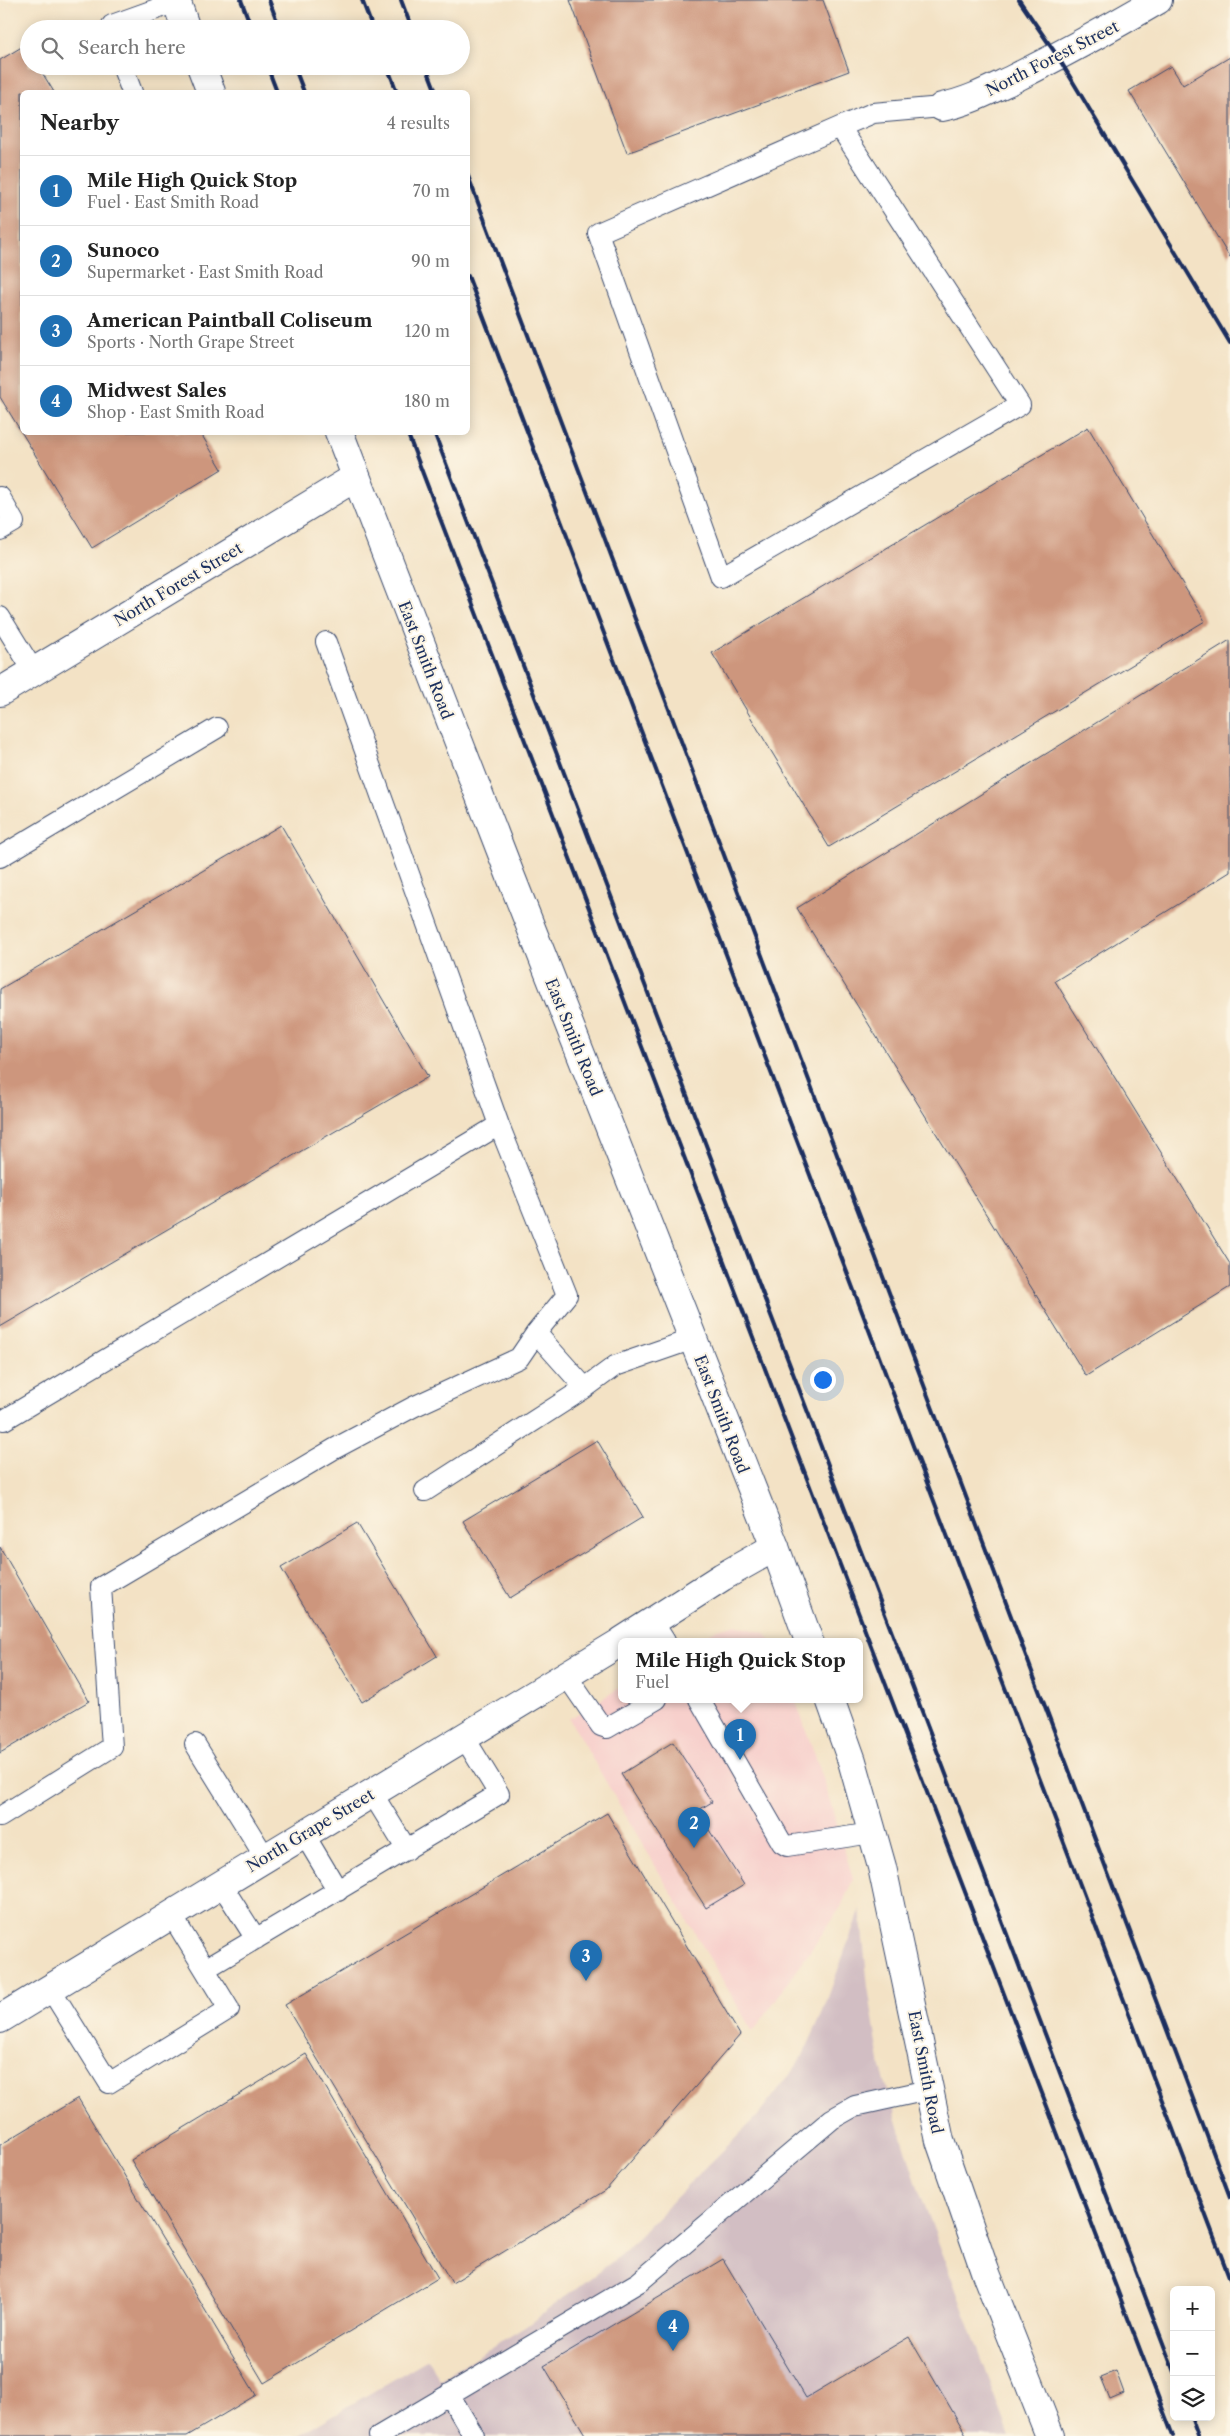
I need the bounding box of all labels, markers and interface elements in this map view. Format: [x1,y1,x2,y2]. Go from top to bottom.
street label: North Forest Street [982,16,1122,100]
search box [20,20,470,75]
icon: search [38,34,66,62]
text: Search here [78,36,186,59]
text: Nearby [40,110,119,135]
text: 4 results [387,113,450,133]
text: Mile High Quick Stop [87,169,297,192]
text: 1 [52,181,60,201]
text: 70 m [413,181,450,201]
text: Fuel · East Smith Road [87,192,259,212]
text: Sunoco [87,239,159,262]
text: 2 [51,251,61,271]
text: 90 m [411,251,450,271]
text: Supermarket · East Smith Road [87,262,323,282]
text: American Paintball Coliseum [87,309,372,332]
text: 3 [51,321,61,341]
text: 120 m [405,321,450,341]
text: Sports · North Grape Street [87,332,294,352]
text: Midwest Sales [87,379,226,402]
text: 4 [51,391,61,411]
text: 180 m [404,391,450,411]
text: Shop · East Smith Road [87,402,264,422]
street label: North Forest Street [110,538,246,630]
street label: East Smith Road [394,598,458,722]
street label: East Smith Road [541,975,607,1099]
street label: East Smith Road [690,1352,754,1476]
your location [810,1367,836,1393]
popup [618,1638,863,1703]
text: Mile High Quick Stop [635,1649,846,1672]
text: Fuel [635,1672,669,1692]
pin: 1 [724,1719,756,1760]
street label: North Grape Street [242,1784,378,1876]
pin: 2 [678,1807,710,1848]
pin: 3 [570,1940,602,1981]
street label: East Smith Road [904,2009,948,2136]
map controls [1170,2286,1215,2421]
button: + [1170,2286,1215,2331]
pin: 4 [657,2310,689,2351]
button: − [1170,2331,1215,2376]
button: layers [1170,2376,1215,2421]

